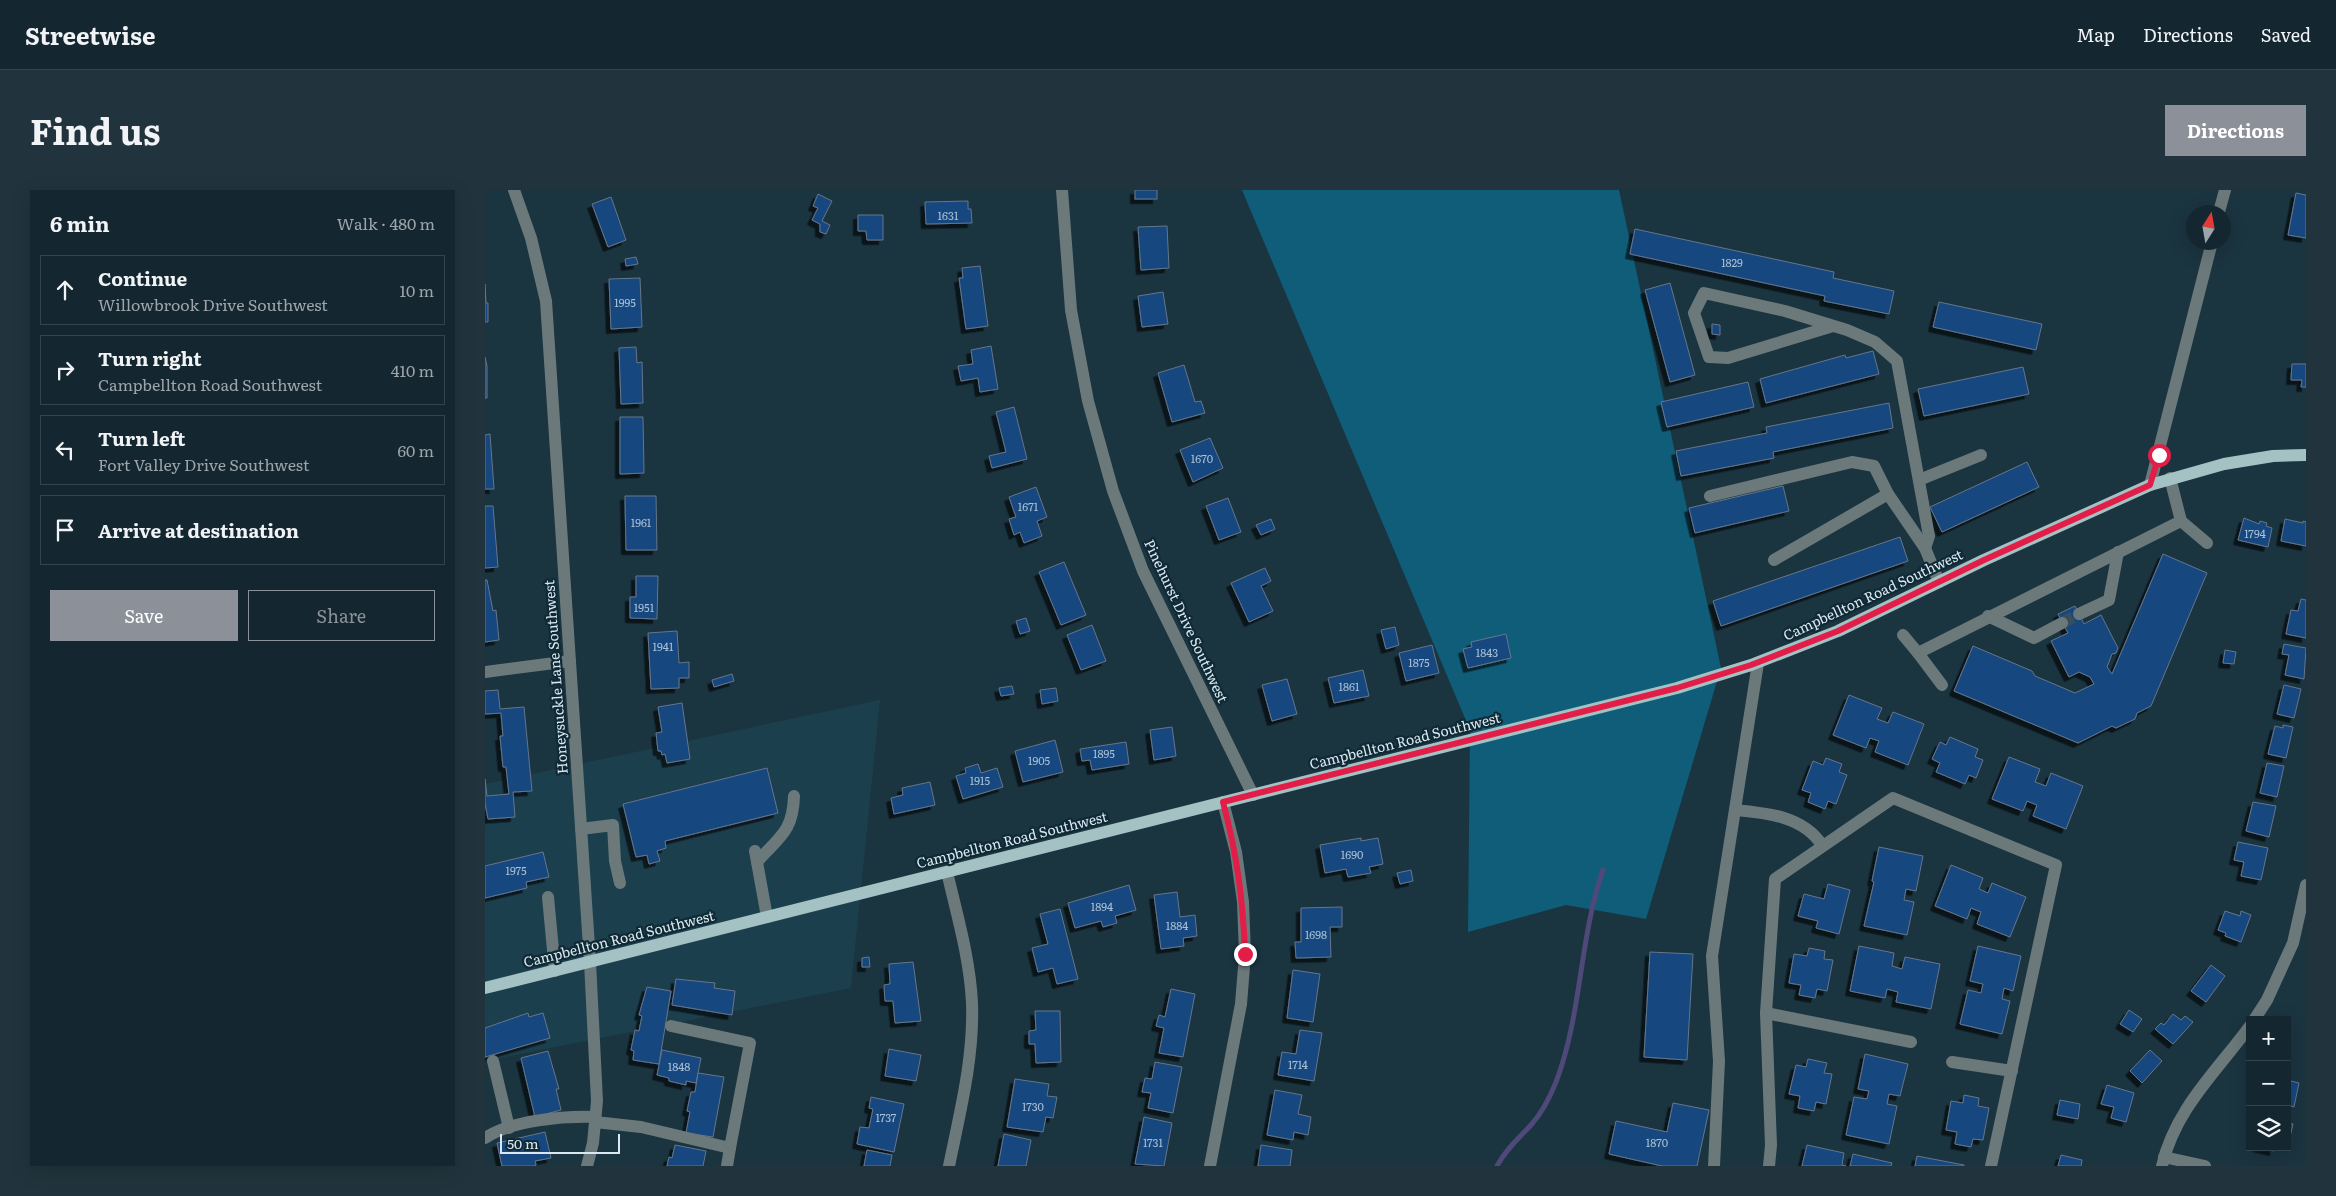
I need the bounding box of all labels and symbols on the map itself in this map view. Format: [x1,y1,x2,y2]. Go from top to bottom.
north arrow [2186,205,2231,250]
house number: 1631 [938,207,959,223]
house number: 1829 [1721,254,1743,270]
house number: 1995 [614,294,636,310]
route start [2148,444,2171,467]
house number: 1670 [1191,450,1213,466]
house number: 1671 [1018,498,1039,514]
house number: 1961 [631,514,652,530]
house number: 1794 [2244,525,2266,541]
street label: Pinehurst Drive Southwest [1140,536,1234,706]
street label: Campbellton Road Southwest [1779,543,1966,645]
street label: Honeysuckle Lane Southwest [538,579,572,775]
house number: 1951 [634,599,655,615]
house number: 1941 [653,638,674,654]
house number: 1843 [1476,644,1498,660]
house number: 1875 [1408,654,1430,670]
house number: 1861 [1339,678,1360,694]
street label: Campbellton Road Southwest [1307,707,1503,773]
house number: 1895 [1093,745,1115,761]
house number: 1905 [1028,752,1050,768]
house number: 1915 [970,772,991,788]
street label: Campbellton Road Southwest [914,806,1110,872]
house number: 1690 [1341,846,1363,862]
house number: 1975 [505,862,527,878]
house number: 1894 [1091,898,1113,914]
street label: Campbellton Road Southwest [521,905,717,971]
house number: 1884 [1166,917,1188,933]
house number: 1698 [1305,926,1327,942]
route end [1234,943,1257,966]
house number: 1714 [1288,1056,1308,1072]
house number: 1848 [668,1058,690,1074]
house number: 1730 [1022,1098,1044,1114]
house number: 1737 [876,1109,897,1125]
scale bar [500,1131,620,1154]
house number: 1731 [1143,1134,1164,1150]
house number: 1870 [1646,1134,1668,1150]

